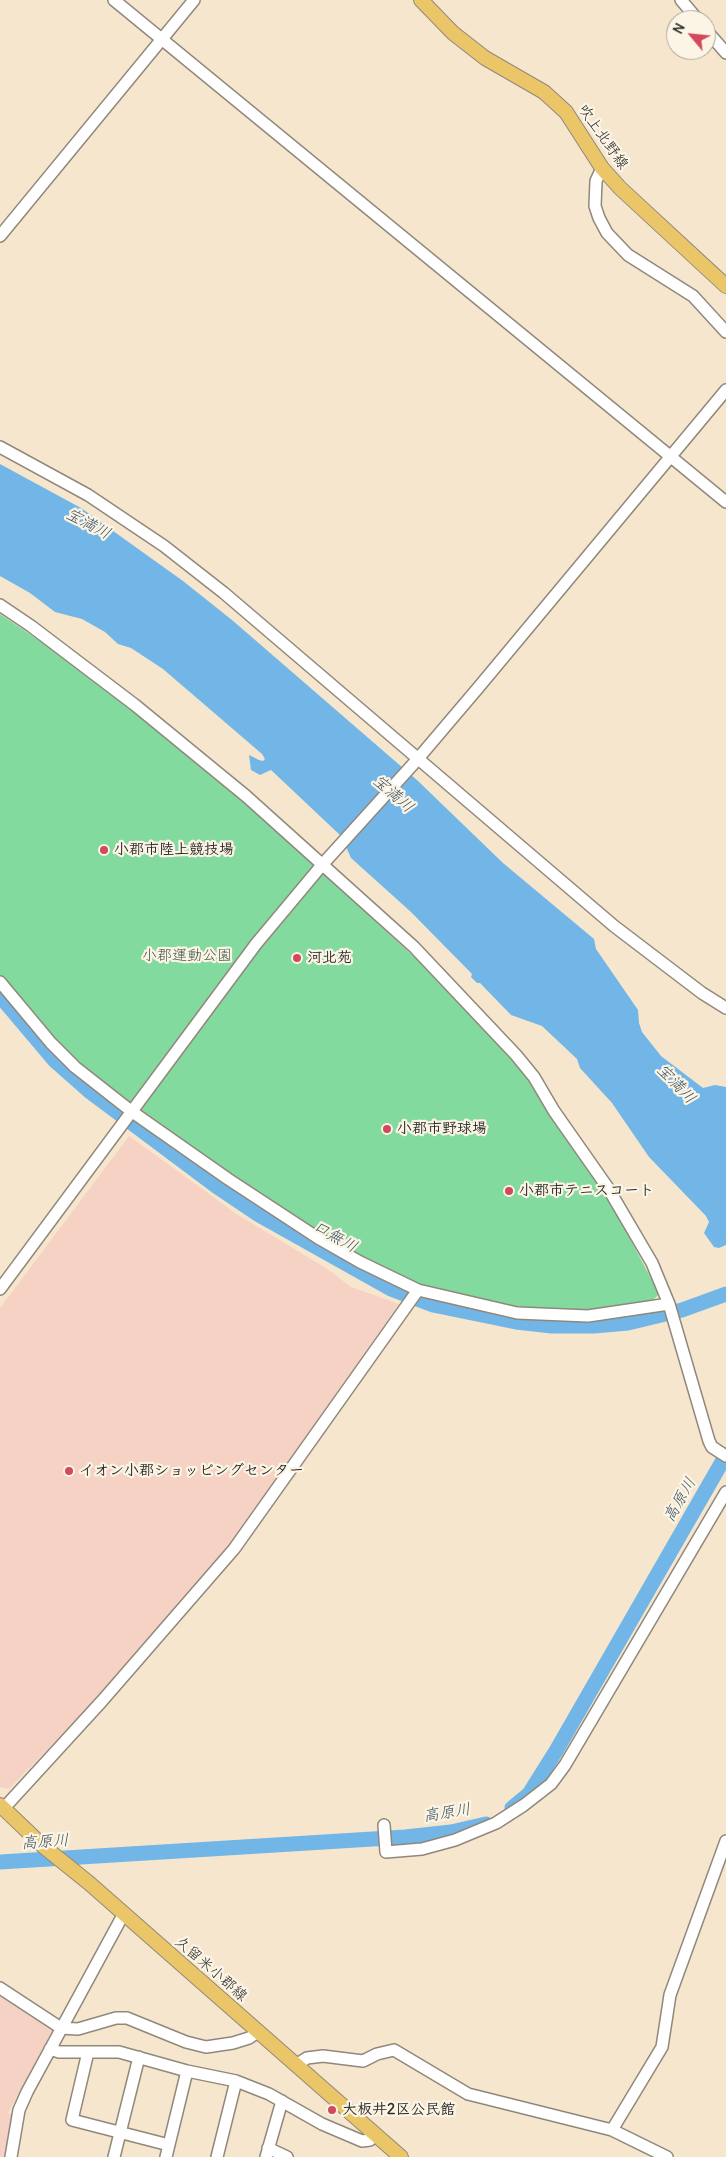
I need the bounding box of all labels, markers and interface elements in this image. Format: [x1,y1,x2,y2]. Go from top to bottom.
north arrow [666,10,716,60]
text: N [668,20,689,37]
street label: 吹上北野線 [574,101,632,173]
water label: 宝満川 [62,504,114,544]
water label: 宝満川 [369,771,417,817]
place label: 小郡市陸上競技場 [114,841,234,859]
marker: 小郡市陸上競技場 [98,844,110,856]
park label: 小郡運動公園 [142,947,232,965]
place label: 河北苑 [307,949,352,967]
marker: 河北苑 [291,952,303,964]
water label: 宝満川 [652,1060,700,1108]
place label: 小郡市野球場 [397,1120,487,1138]
marker: 小郡市野球場 [381,1123,393,1135]
place label: 小郡市テニスコート [519,1182,654,1200]
marker: 小郡市テニスコート [503,1185,515,1197]
water label: 口無川 [309,1217,361,1257]
place label: イオン小郡ショッピングセンター [79,1462,304,1480]
marker: イオン小郡ショッピングセンター [63,1465,75,1477]
water label: 高原川 [660,1474,700,1526]
water label: 高原川 [422,1800,472,1826]
water label: 高原川 [20,1831,70,1853]
street label: 久留米小郡線 [171,1933,251,2005]
place label: 大板井2区公民館 [342,2101,455,2119]
marker: 大板井2区公民館 [326,2104,338,2116]

